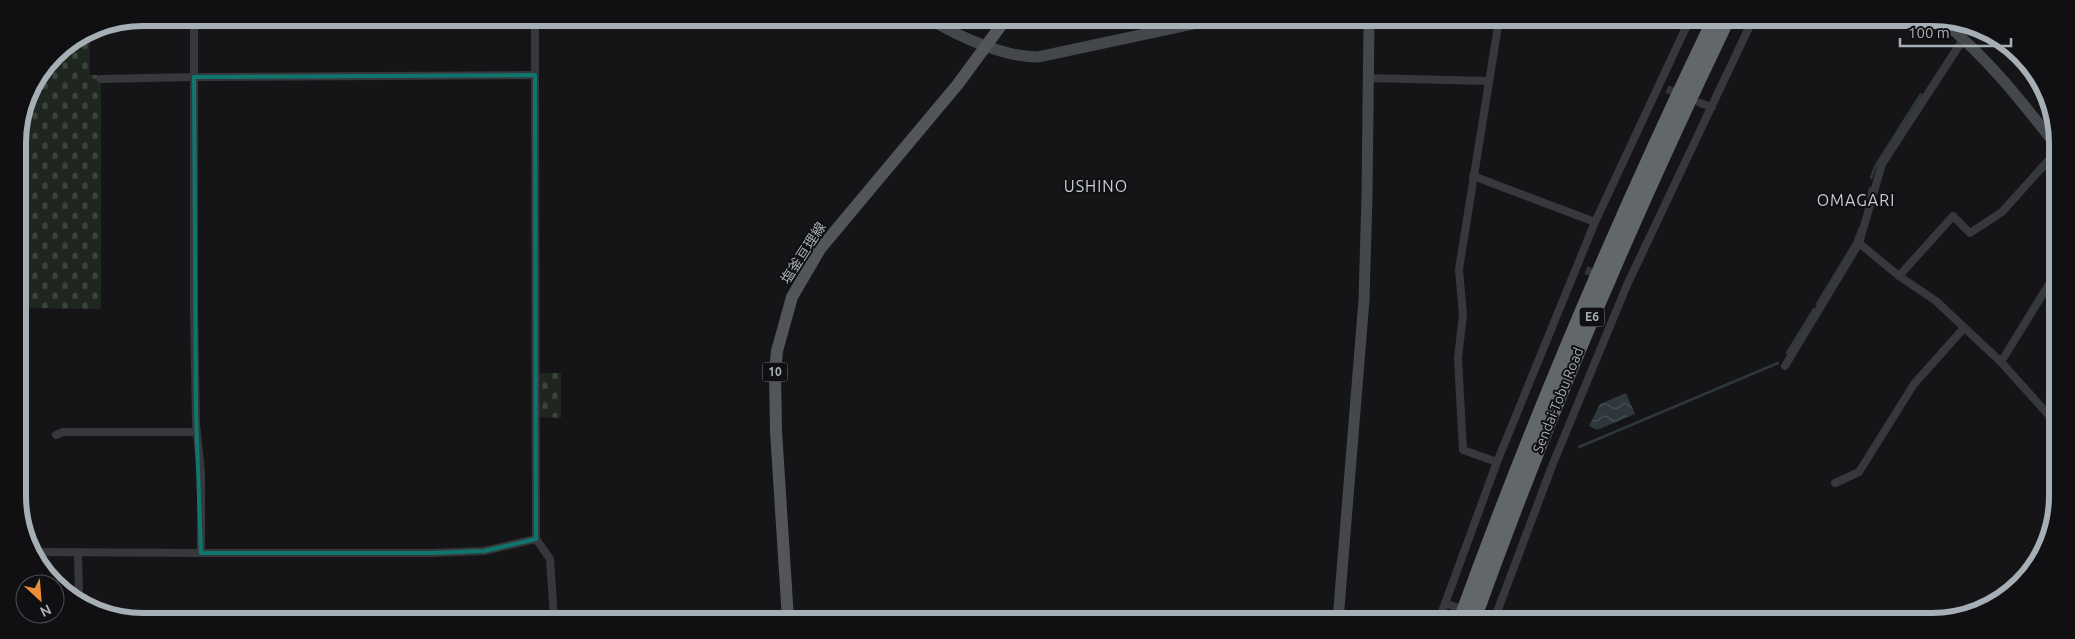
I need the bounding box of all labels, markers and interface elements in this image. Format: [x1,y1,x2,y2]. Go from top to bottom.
scale bar [1900,15,2011,47]
text: 100 m [1908,24,1950,41]
district label: USHINO [1064,177,1128,195]
district label: OMAGARI [1817,191,1895,209]
street label: 塩釜亘理線 [777,219,829,287]
road number: E6 [1580,308,1604,326]
street label: Sendai-Tobu Road [1530,345,1586,455]
road number: 10 [762,362,788,382]
north arrow [15,574,65,624]
text: N [37,601,54,620]

